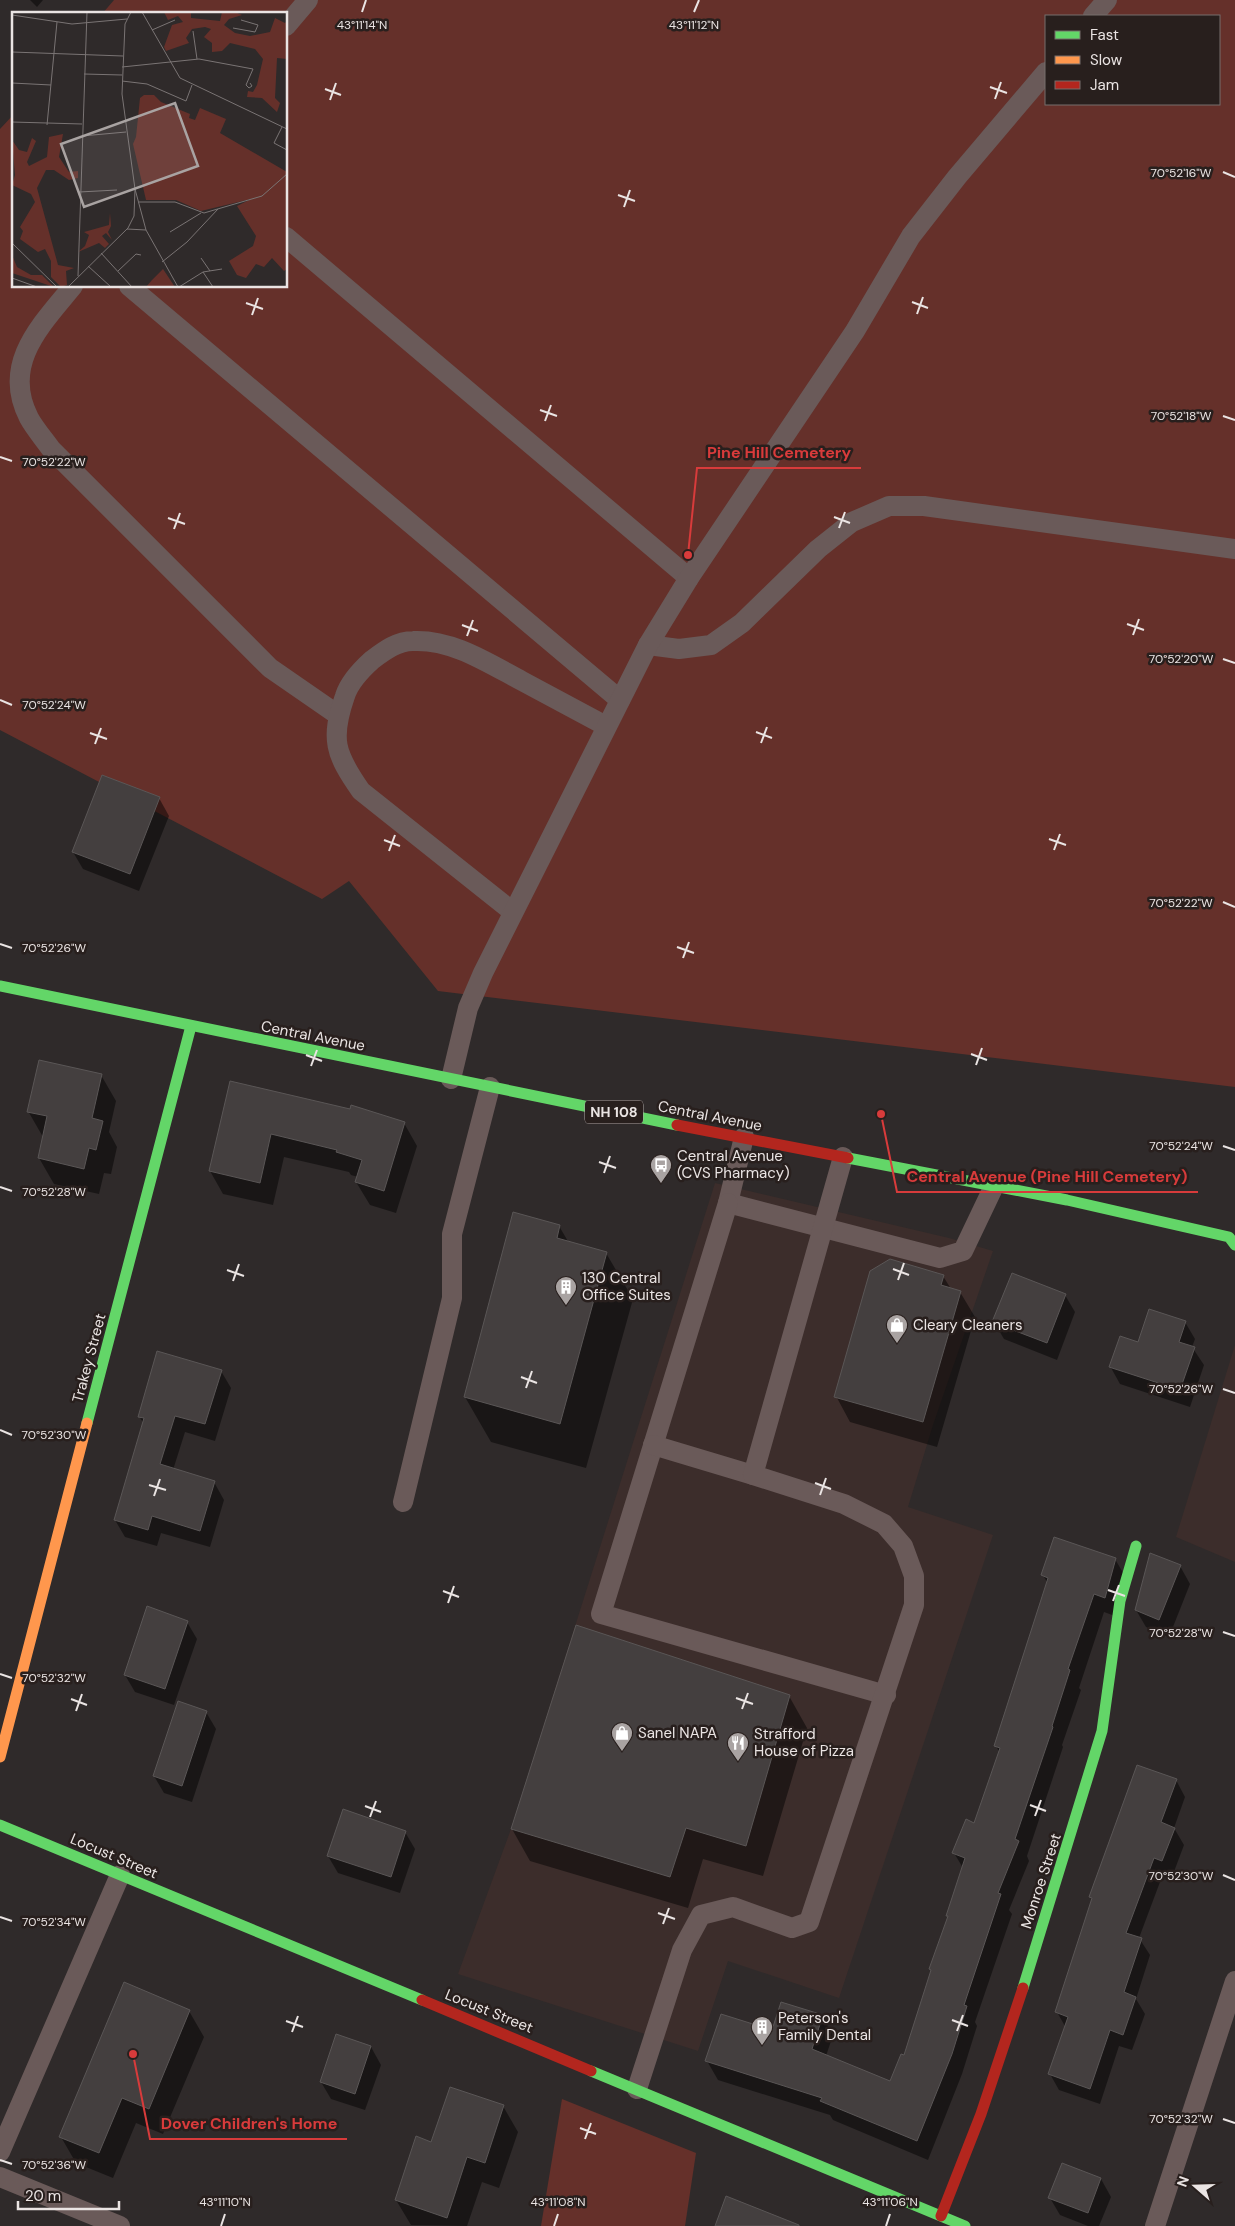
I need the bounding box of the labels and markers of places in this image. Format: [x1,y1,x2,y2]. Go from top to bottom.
callout: Pine Hill Cemetery [697,437,861,468]
place label: Central Avenue (CVS Pharmacy) [677,1146,790,1183]
bus stop icon: Central Avenue (CVS Pharmacy) [649,1153,673,1184]
callout: Central Avenue (Pine Hill Cemetery) [897,1161,1198,1192]
place label: 130 Central Office Suites [582,1268,671,1305]
building icon: 130 Central Office Suites [554,1275,578,1306]
shop icon: Cleary Cleaners [885,1313,909,1344]
place label: Cleary Cleaners [913,1315,1023,1335]
shop icon: Sanel NAPA [610,1721,634,1752]
place label: Sanel NAPA [638,1723,717,1743]
place label: Strafford House of Pizza [754,1724,854,1761]
restaurant icon: Strafford House of Pizza [726,1731,750,1762]
place label: Peterson's Family Dental [778,2008,871,2045]
building icon: Peterson's Family Dental [750,2015,774,2046]
callout: Dover Children's Home [150,2108,347,2139]

